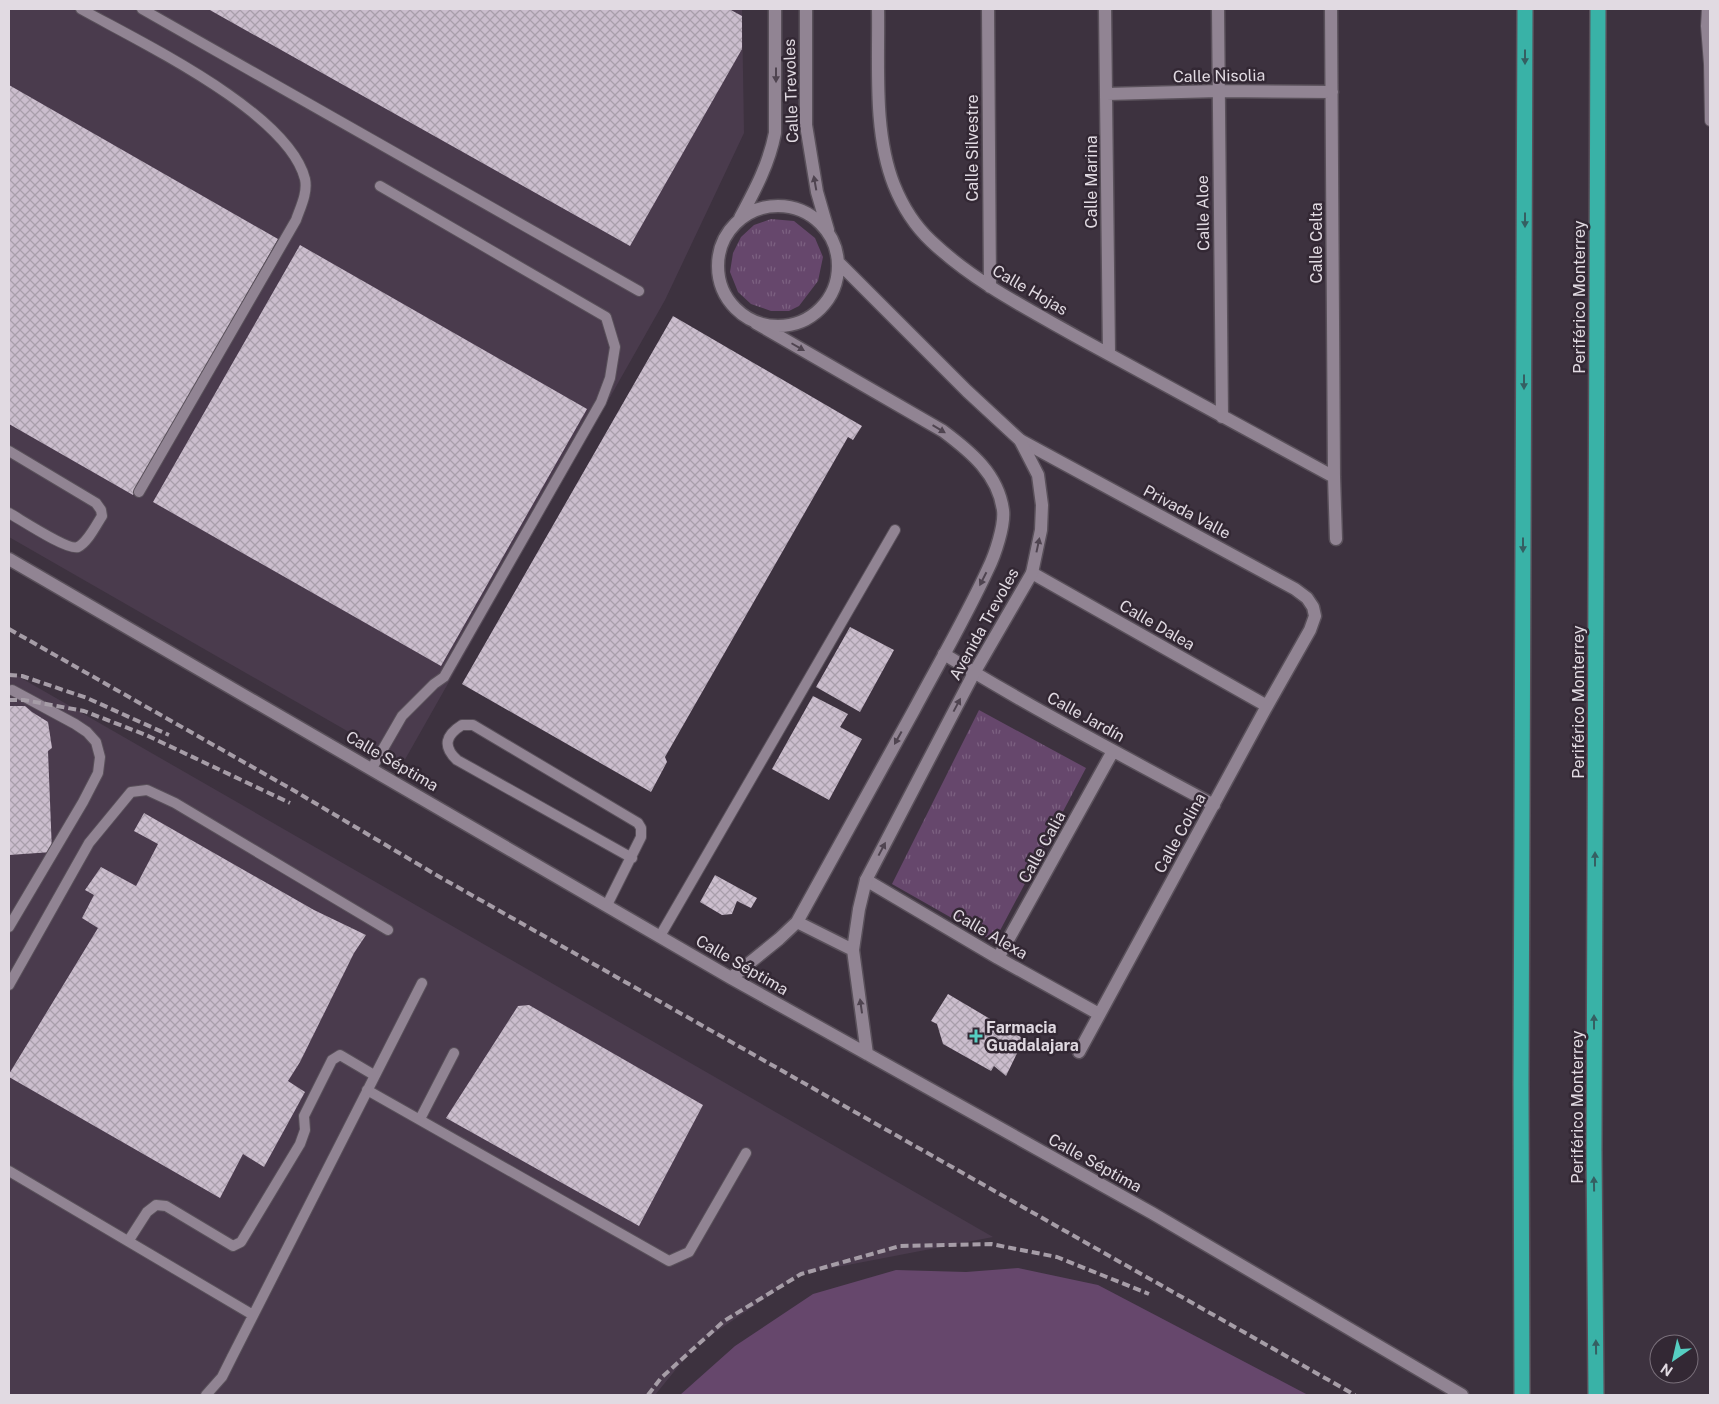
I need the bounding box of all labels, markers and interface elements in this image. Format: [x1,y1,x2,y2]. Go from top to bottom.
street label: Calle Trevoles [780,39,802,143]
one-way arrow [1521,50,1529,66]
street label: Calle Nisolia [1173,66,1265,86]
one-way arrow [772,67,780,83]
street label: Calle Silvestre [963,94,982,202]
street label: Calle Marina [1082,136,1101,229]
one-way arrow [811,175,819,191]
street label: Calle Aloe [1193,175,1213,251]
street label: Calle Celta [1307,203,1326,283]
one-way arrow [1521,212,1529,228]
street label: Periférico Monterrey [1570,220,1589,374]
street label: Calle Hojas [989,261,1071,319]
one-way arrow [791,343,805,352]
one-way arrow [1520,375,1528,391]
one-way arrow [932,424,945,433]
street label: Privada Valle [1140,481,1234,543]
one-way arrow [1034,537,1042,553]
one-way arrow [1519,537,1527,553]
street label: Avenida Trevoles [945,565,1023,683]
one-way arrow [979,572,987,586]
street label: Calle Dalea [1116,596,1198,654]
street label: Periférico Monterrey [1569,625,1588,779]
street label: Calle Jardín [1044,688,1128,746]
one-way arrow [953,698,961,712]
street label: Calle Séptima [342,727,442,795]
one-way arrow [894,731,903,745]
street label: Calle Colina [1150,790,1210,876]
street label: Calle Calia [1015,808,1069,886]
one-way arrow [878,842,886,856]
one-way arrow [1591,851,1599,867]
street label: Calle Alexa [949,905,1031,963]
street label: Calle Séptima [692,931,792,999]
one-way arrow [856,998,864,1014]
one-way arrow [1590,1013,1598,1029]
place label: Farmacia Guadalajara [986,1018,1079,1055]
marker: Farmacia Guadalajara [970,1030,982,1042]
street label: Periférico Monterrey [1568,1030,1587,1184]
street label: Calle Séptima [1045,1130,1145,1196]
one-way arrow [1590,1176,1598,1192]
north arrow [1649,1334,1699,1384]
one-way arrow [1592,1338,1600,1354]
text: N [1658,1360,1676,1379]

